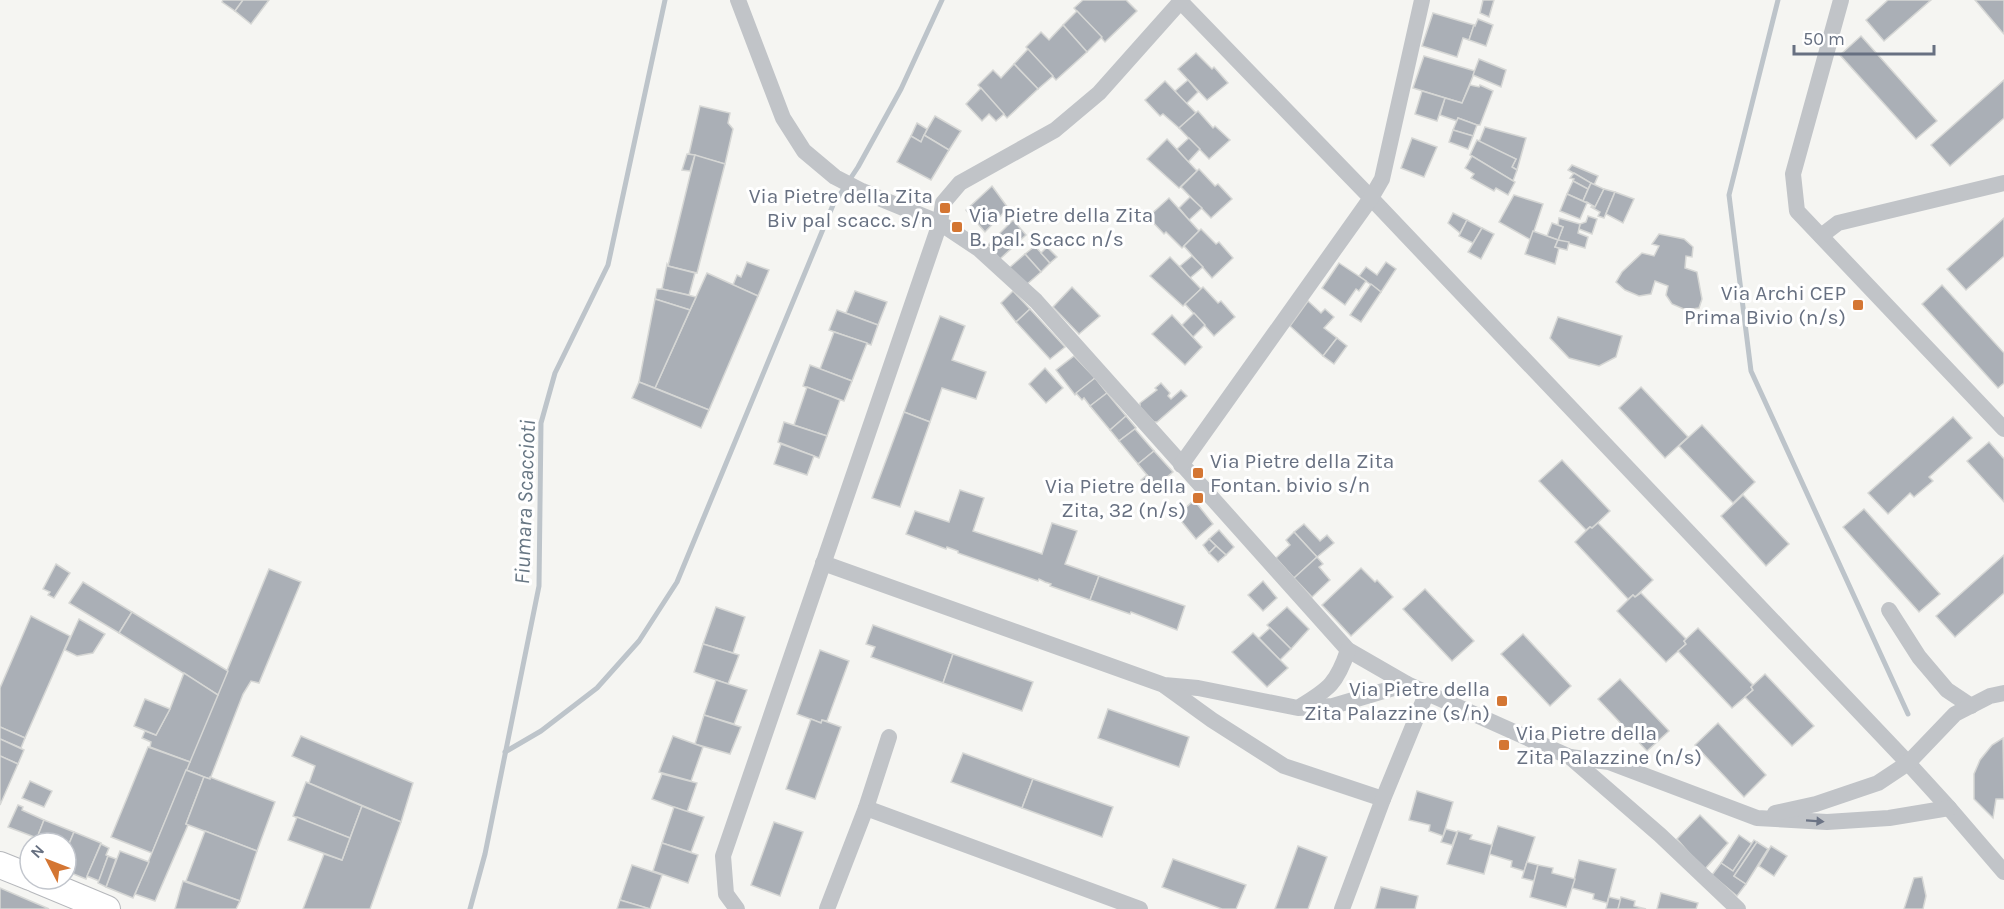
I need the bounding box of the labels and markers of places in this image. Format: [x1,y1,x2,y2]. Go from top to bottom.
place label: Via Pietre della Zita Biv pal scacc. s/n [749,184,933,232]
marker: Via Pietre della Zita Biv pal scacc. s/n [938,201,952,215]
place label: Via Pietre della Zita B. pal. Scacc n/s [969,203,1153,251]
marker: Via Pietre della Zita B. pal. Scacc n/s [950,220,964,234]
place label: Via Archi CEP Prima Bivio (n/s) [1684,281,1846,329]
marker: Via Archi CEP Prima Bivio (n/s) [1851,298,1865,312]
place label: Via Pietre della Zita Fontan. bivio s/n [1210,449,1394,497]
marker: Via Pietre della Zita Fontan. bivio s/n [1191,466,1205,480]
place label: Via Pietre della Zita, 32 (n/s) [1045,474,1186,522]
marker: Via Pietre della Zita, 32 (n/s) [1191,491,1205,505]
place label: Via Pietre della Zita Palazzine (s/n) [1304,677,1490,725]
marker: Via Pietre della Zita Palazzine (s/n) [1495,694,1509,708]
place label: Via Pietre della Zita Palazzine (n/s) [1516,721,1702,769]
marker: Via Pietre della Zita Palazzine (n/s) [1497,738,1511,752]

